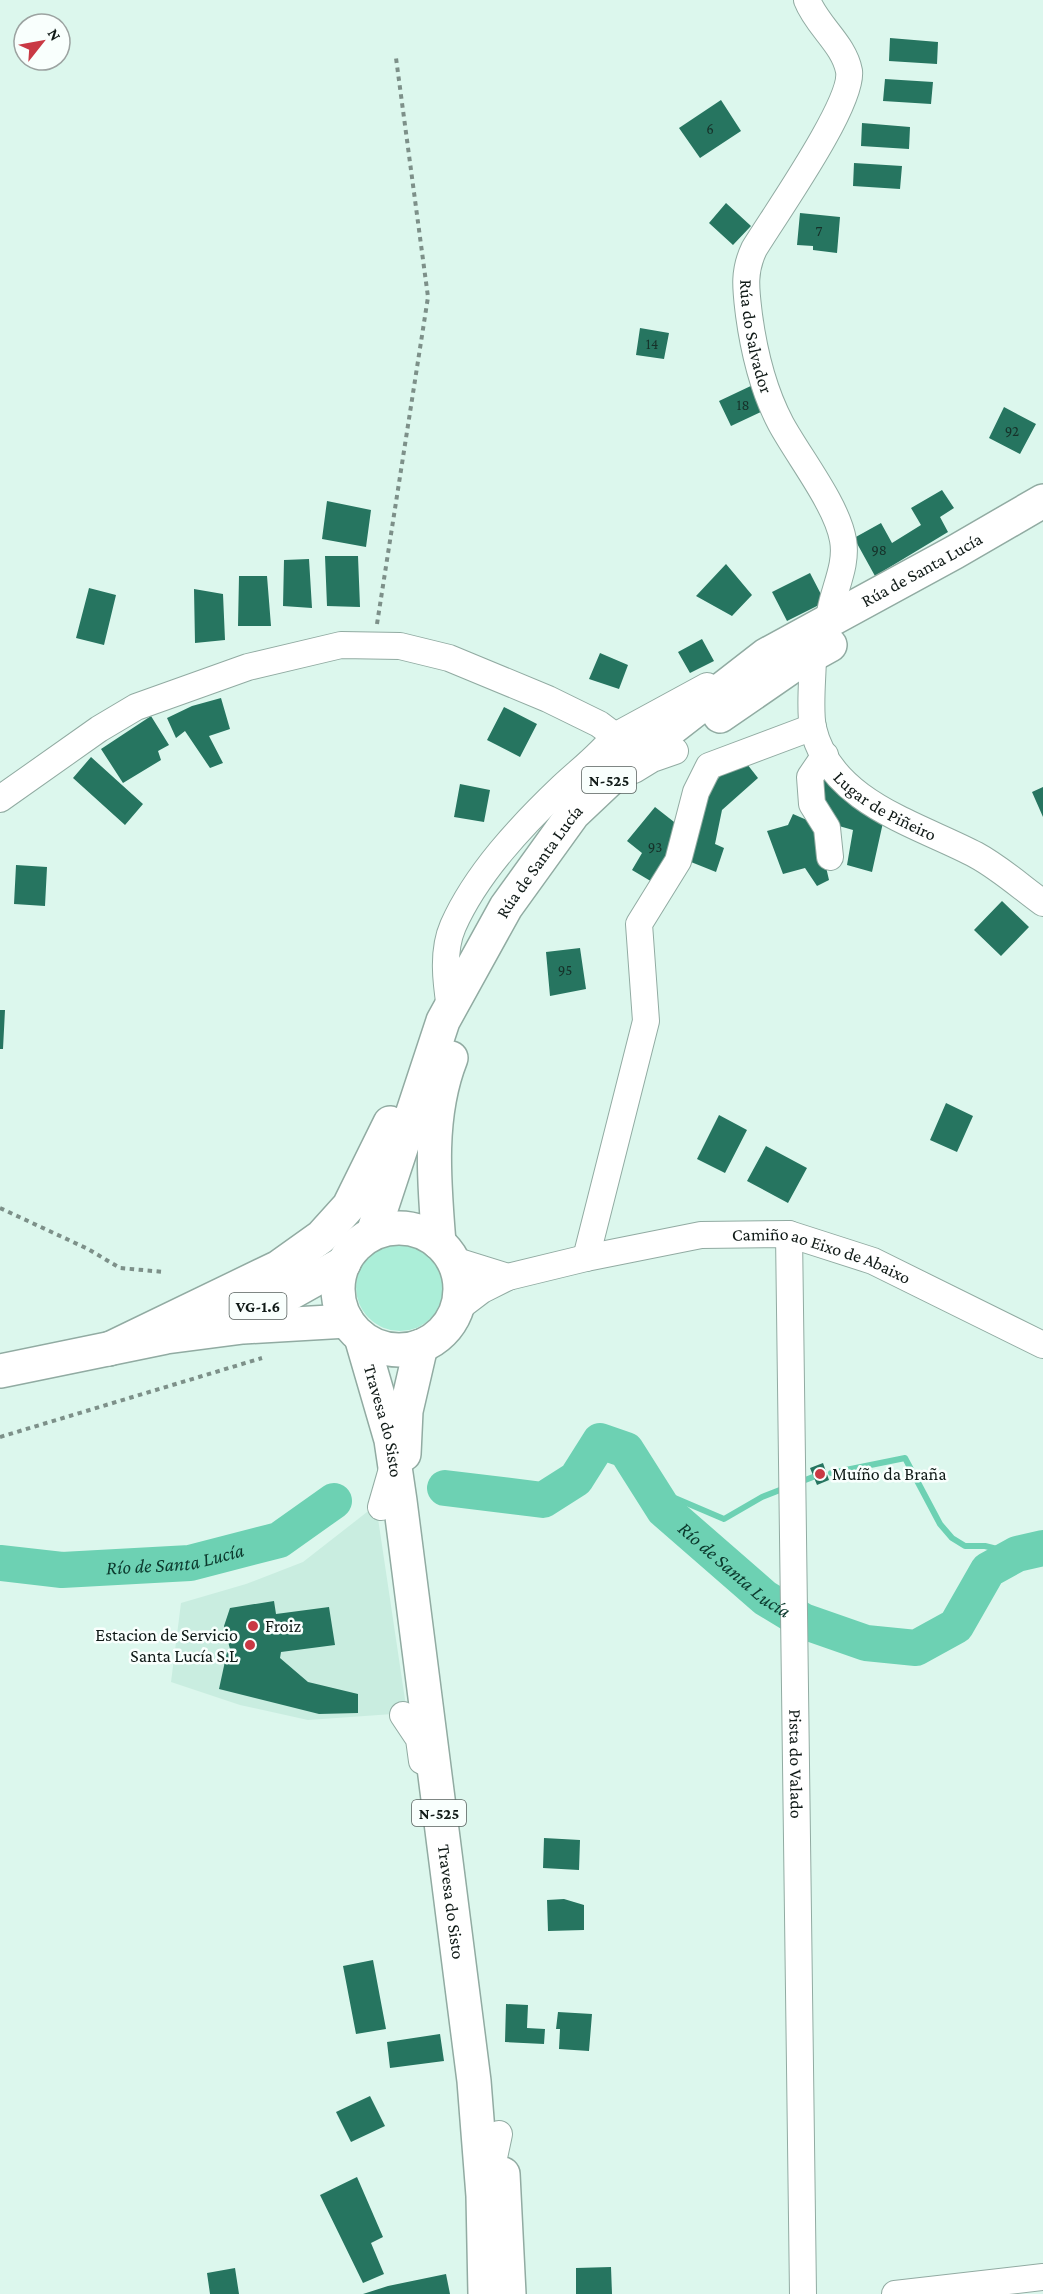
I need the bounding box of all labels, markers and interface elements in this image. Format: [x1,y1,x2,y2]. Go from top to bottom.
north arrow [12,12,72,72]
text: N [44,25,65,44]
house number: 6 [706,121,714,137]
house number: 7 [816,223,823,239]
street label: Rúa do Salvador [736,279,777,397]
house number: 14 [646,336,658,352]
house number: 18 [736,397,750,413]
house number: 92 [1005,423,1019,439]
street label: Rúa de Santa Lucía [858,528,986,611]
house number: 98 [871,542,887,558]
road number: N-525 [582,767,636,793]
street label: Lugar de Piñeiro [829,767,939,845]
street label: Rúa de Santa Lucía [492,800,587,921]
house number: 93 [648,839,662,855]
house number: 95 [558,962,572,978]
street label: Camiño ao Eixo de Abaixo [732,1224,914,1288]
road number: VG-1.6 [230,1293,286,1319]
street label: Travesa do Sisto [360,1362,406,1479]
place label: Muíño da Braña [832,1464,947,1484]
marker: Muíño da Braña [813,1467,827,1481]
water label: Río de Santa Lucía [674,1517,795,1622]
water label: Río de Santa Lucía [105,1539,246,1579]
place label: Froiz [265,1616,301,1636]
marker: Froiz [246,1619,260,1633]
place label: Estacion de Servicio Santa Lucía S.L [95,1625,238,1666]
marker: Estacion de Servicio Santa Lucía S.L [243,1638,257,1652]
street label: Pista do Valado [785,1709,807,1819]
road number: N-525 [412,1800,466,1826]
street label: Travesa do Sisto [434,1843,468,1961]

